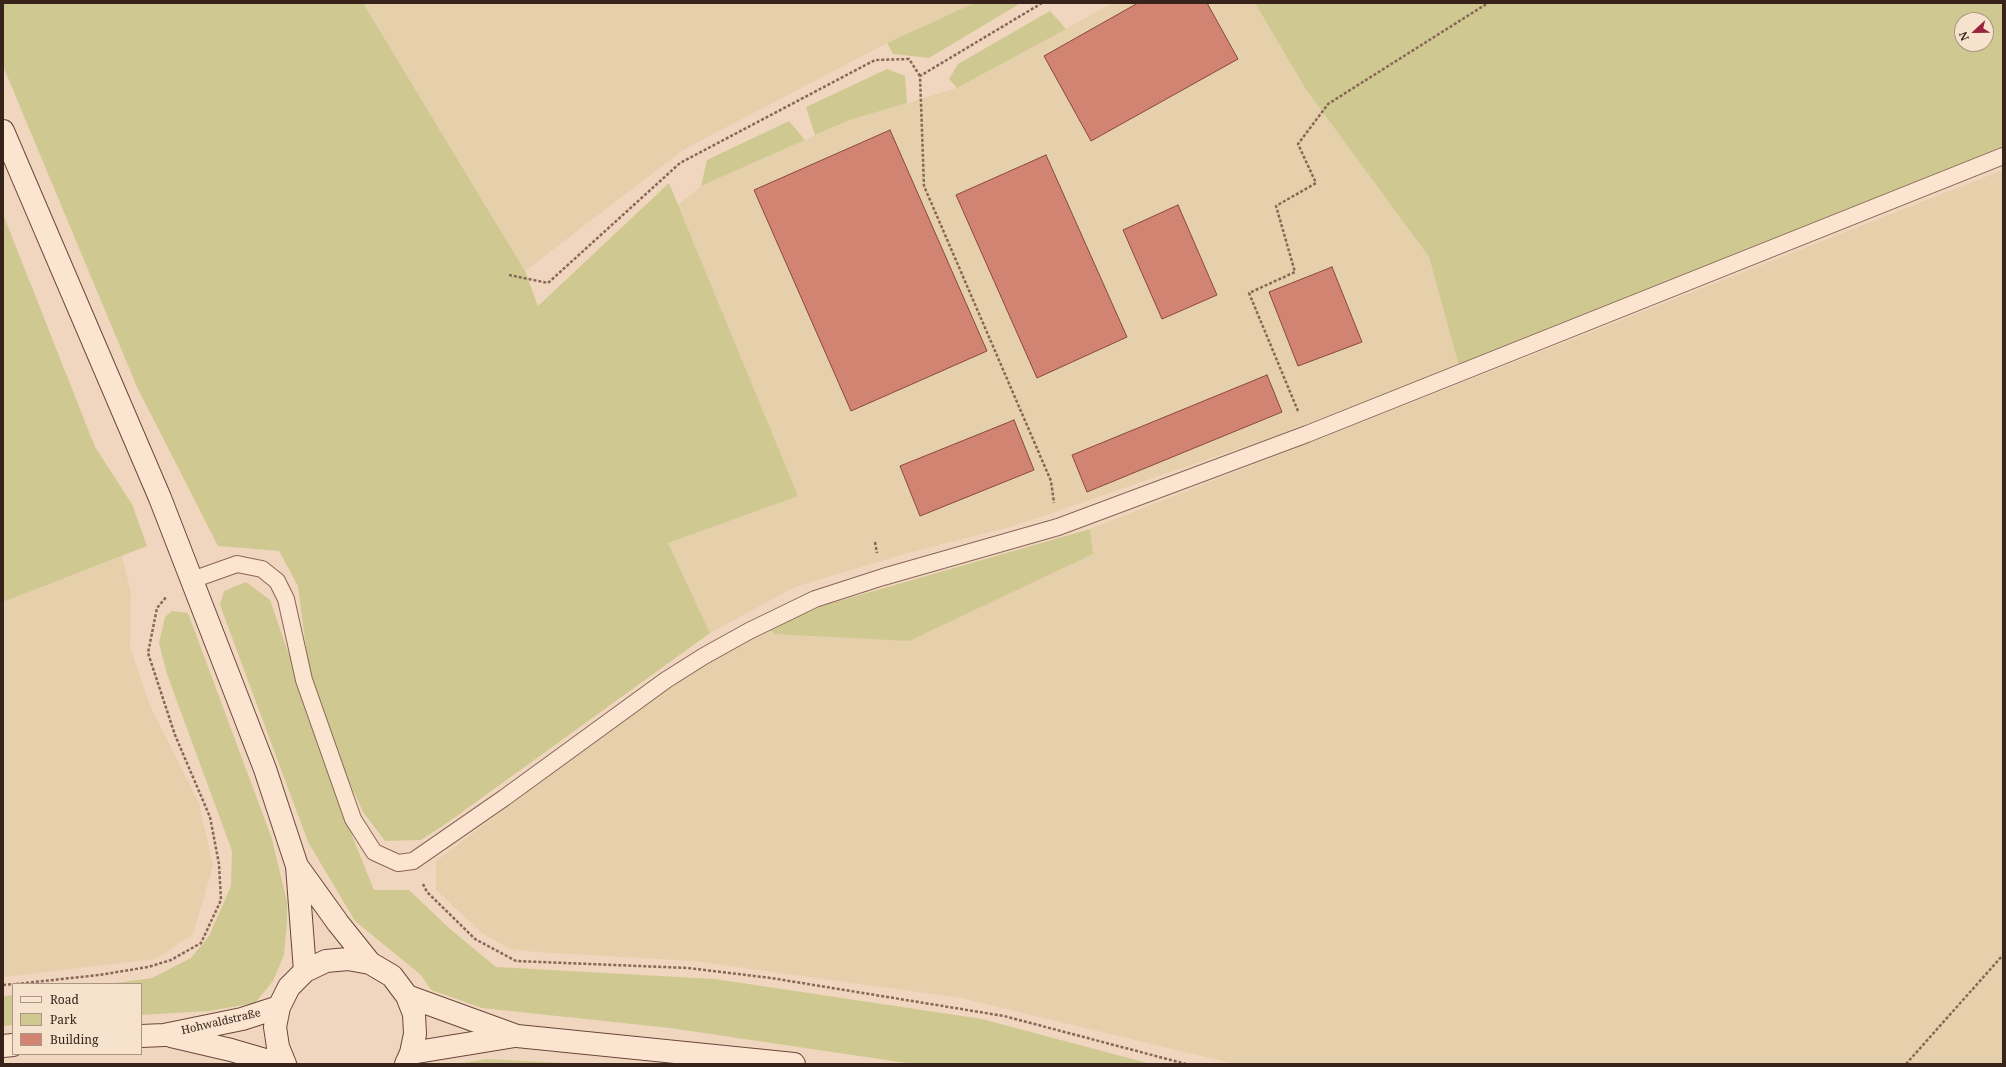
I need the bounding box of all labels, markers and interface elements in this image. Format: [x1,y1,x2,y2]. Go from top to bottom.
north arrow [1954,12,1994,52]
text: N [1955,29,1972,43]
legend [12,983,142,1055]
text: Road [50,991,79,1008]
street label: Hohwaldstraße [180,1006,262,1038]
text: Park [50,1011,77,1028]
text: Building [50,1031,98,1048]

